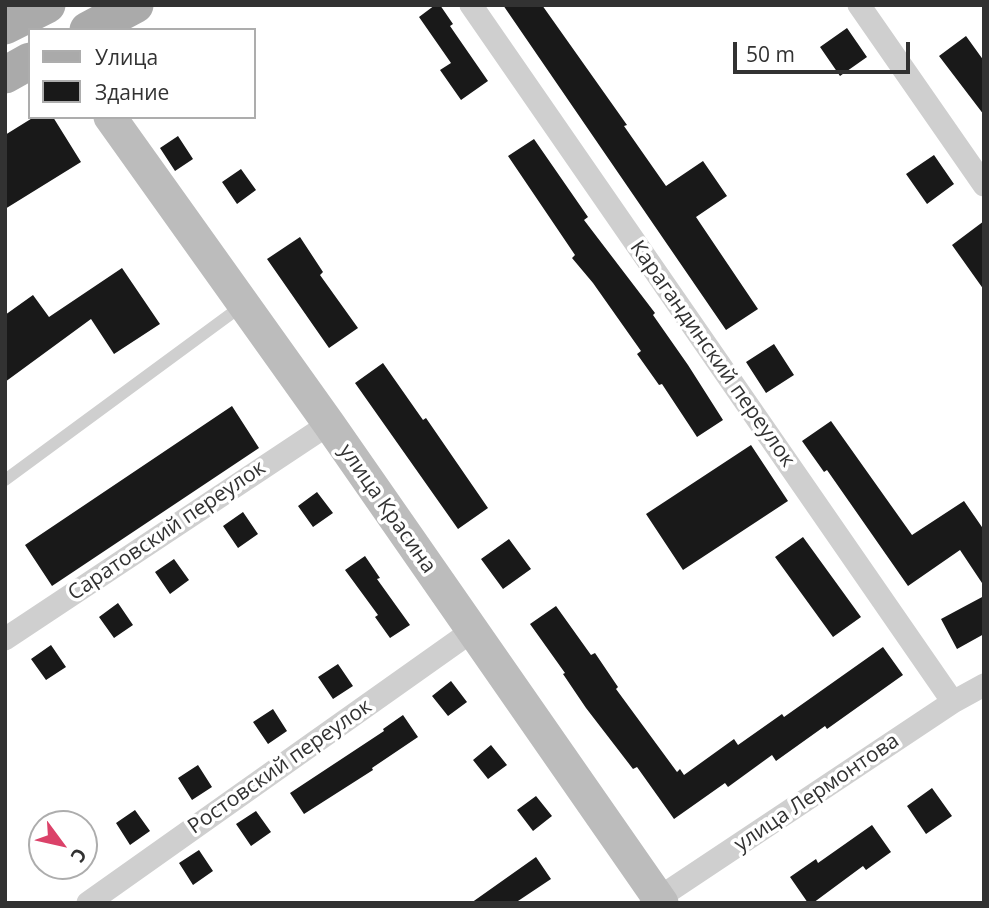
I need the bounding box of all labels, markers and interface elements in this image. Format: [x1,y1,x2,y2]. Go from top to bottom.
legend [28,28,256,119]
scale bar [737,28,914,72]
text: 50 m [746,40,795,68]
text: Улица [95,43,158,71]
text: Здание [95,78,169,106]
street label: Карагандинский переулок [624,236,800,472]
street label: улица Красина [333,440,441,578]
street label: Саратовский переулок [64,456,270,606]
street label: Ростовский переулок [183,694,377,840]
street label: улица Лермонтова [730,729,904,857]
north arrow [28,810,98,880]
text: С [65,843,93,867]

